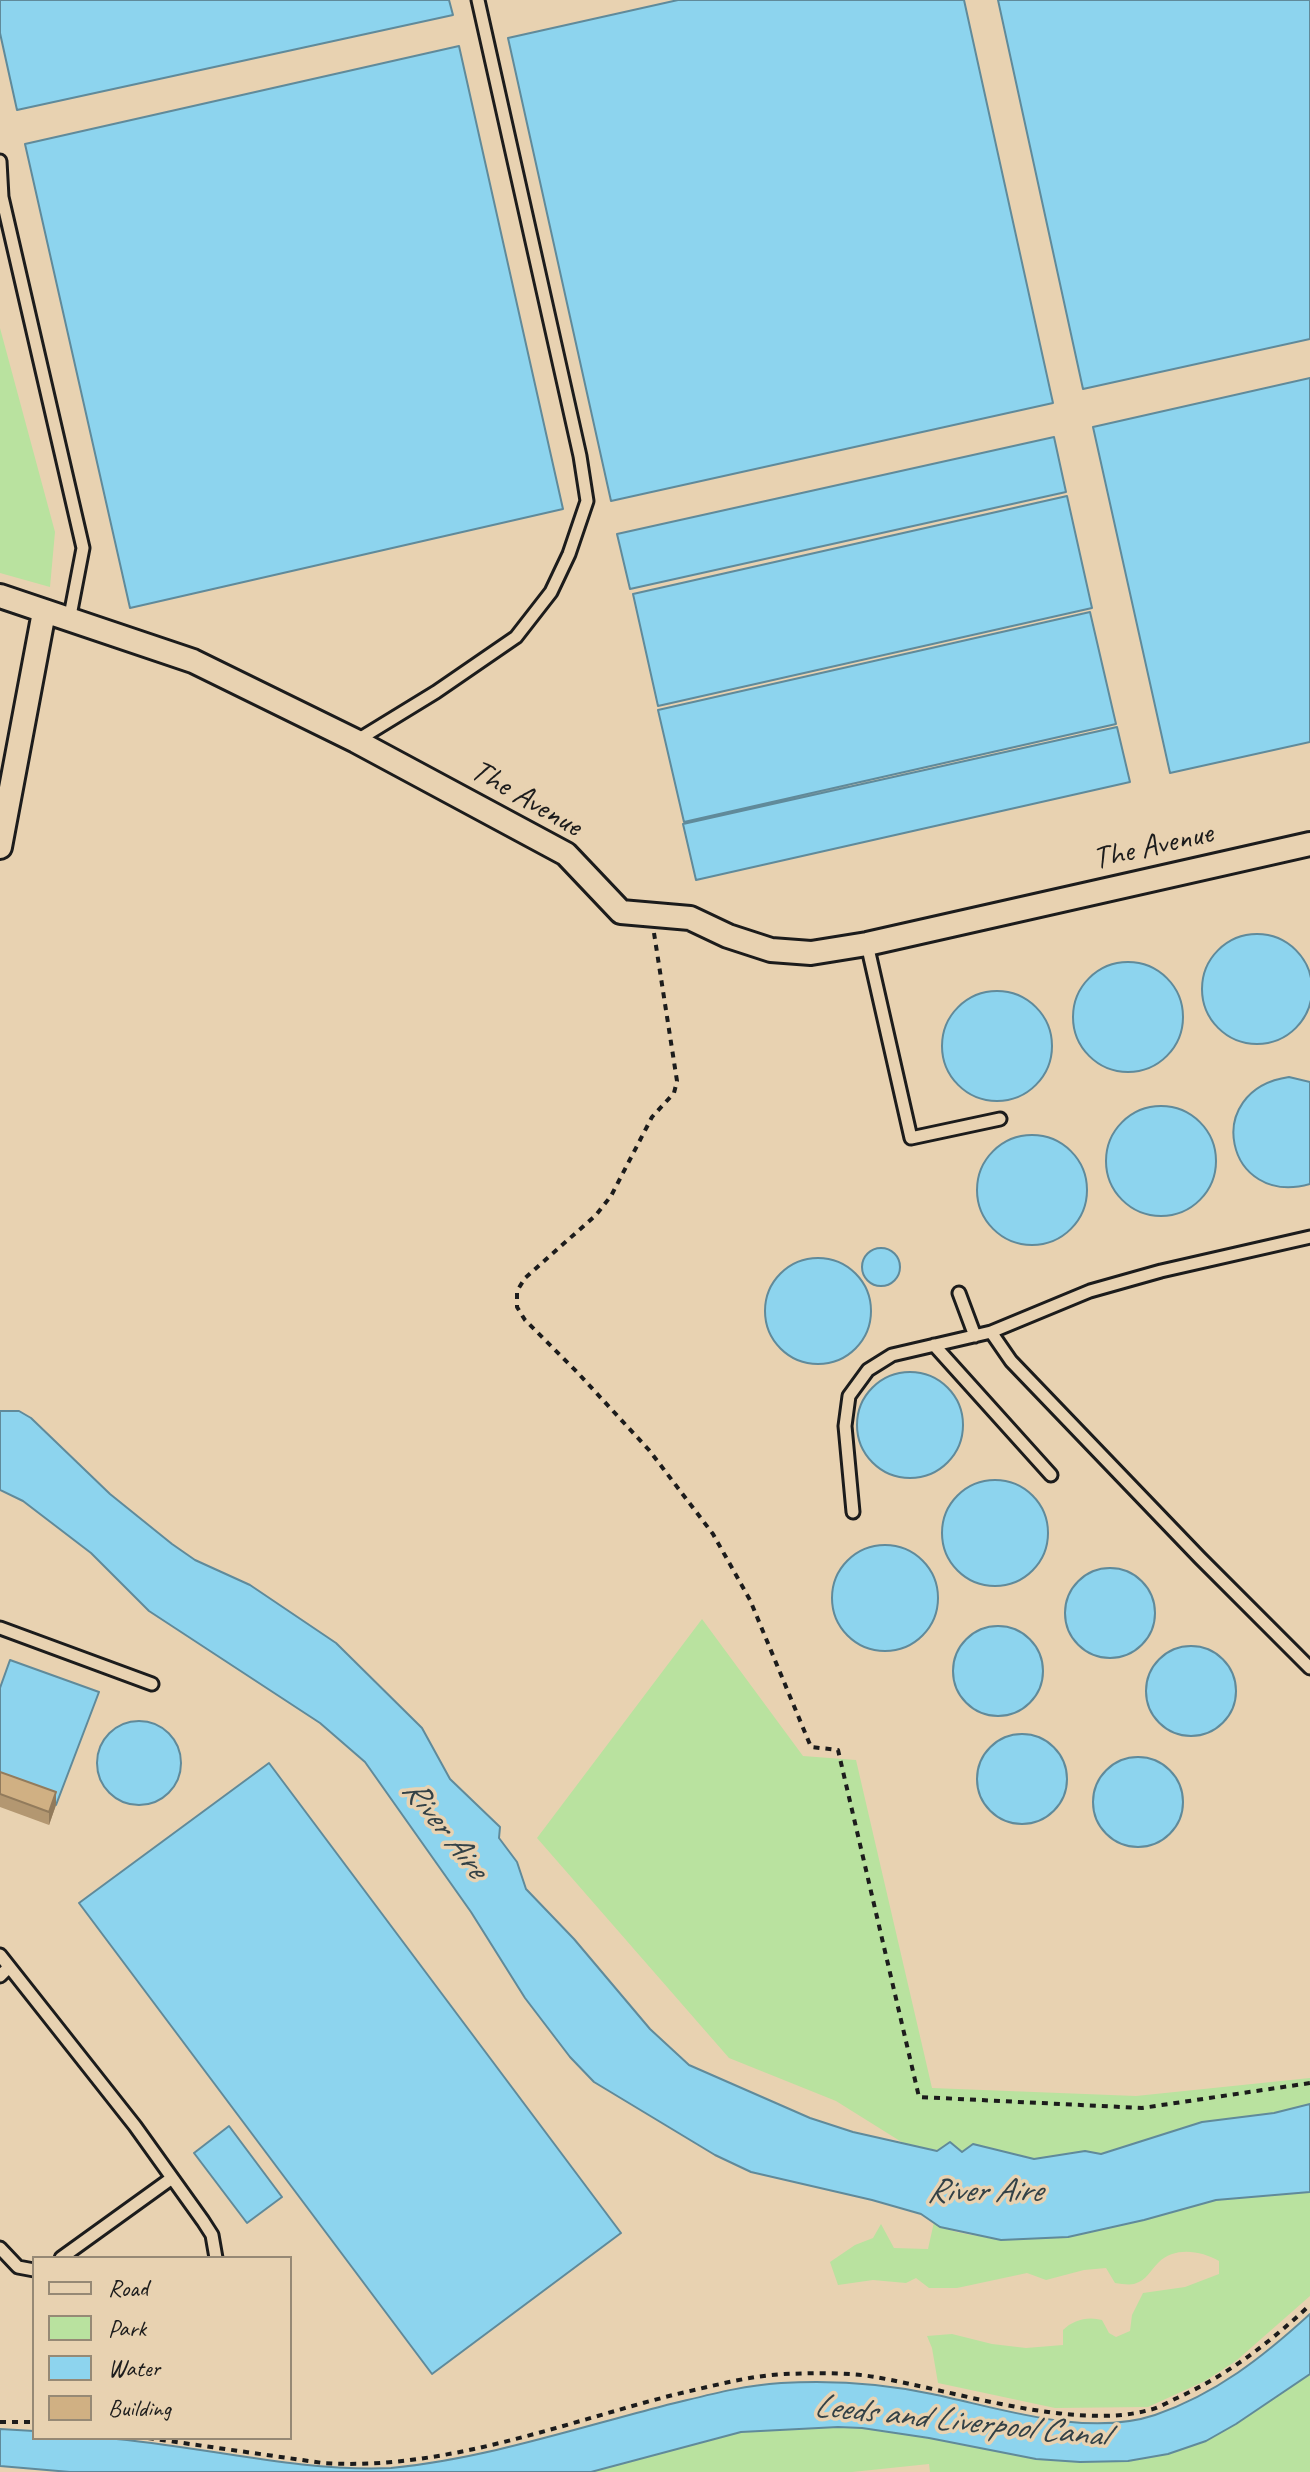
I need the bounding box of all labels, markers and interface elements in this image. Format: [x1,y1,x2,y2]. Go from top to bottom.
street label: The Avenue [464,752,588,846]
street label: The Avenue [1089,815,1217,879]
water label: River Aire [393,1771,495,1887]
water label: River Aire [927,2172,1041,2212]
legend [32,2256,292,2440]
text: Road [108,2273,148,2303]
text: Park [108,2313,146,2343]
text: Water [108,2353,160,2383]
water label: Leeds and Liverpool Canal [812,2386,1108,2458]
text: Building [108,2393,171,2423]

